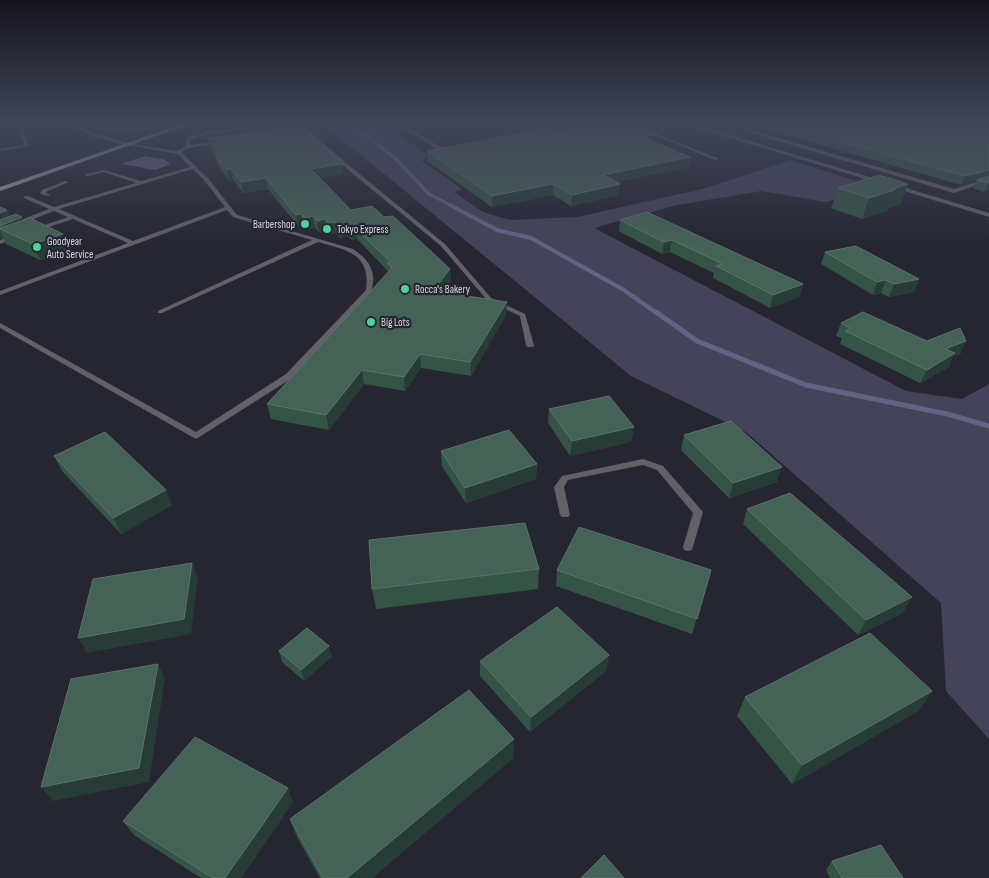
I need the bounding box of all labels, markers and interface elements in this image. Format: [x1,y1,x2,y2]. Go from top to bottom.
place label: Barbershop [253,218,295,231]
marker: Barbershop [299,218,311,230]
marker: Tokyo Express [321,223,333,235]
place label: Tokyo Express [337,223,388,236]
place label: Goodyear Auto Service [46,235,93,261]
marker: Goodyear Auto Service [31,241,43,253]
marker: Rocca's Bakery [399,283,411,295]
place label: Rocca's Bakery [415,283,471,296]
marker: Big Lots [365,316,377,328]
place label: Big Lots [381,316,410,329]

